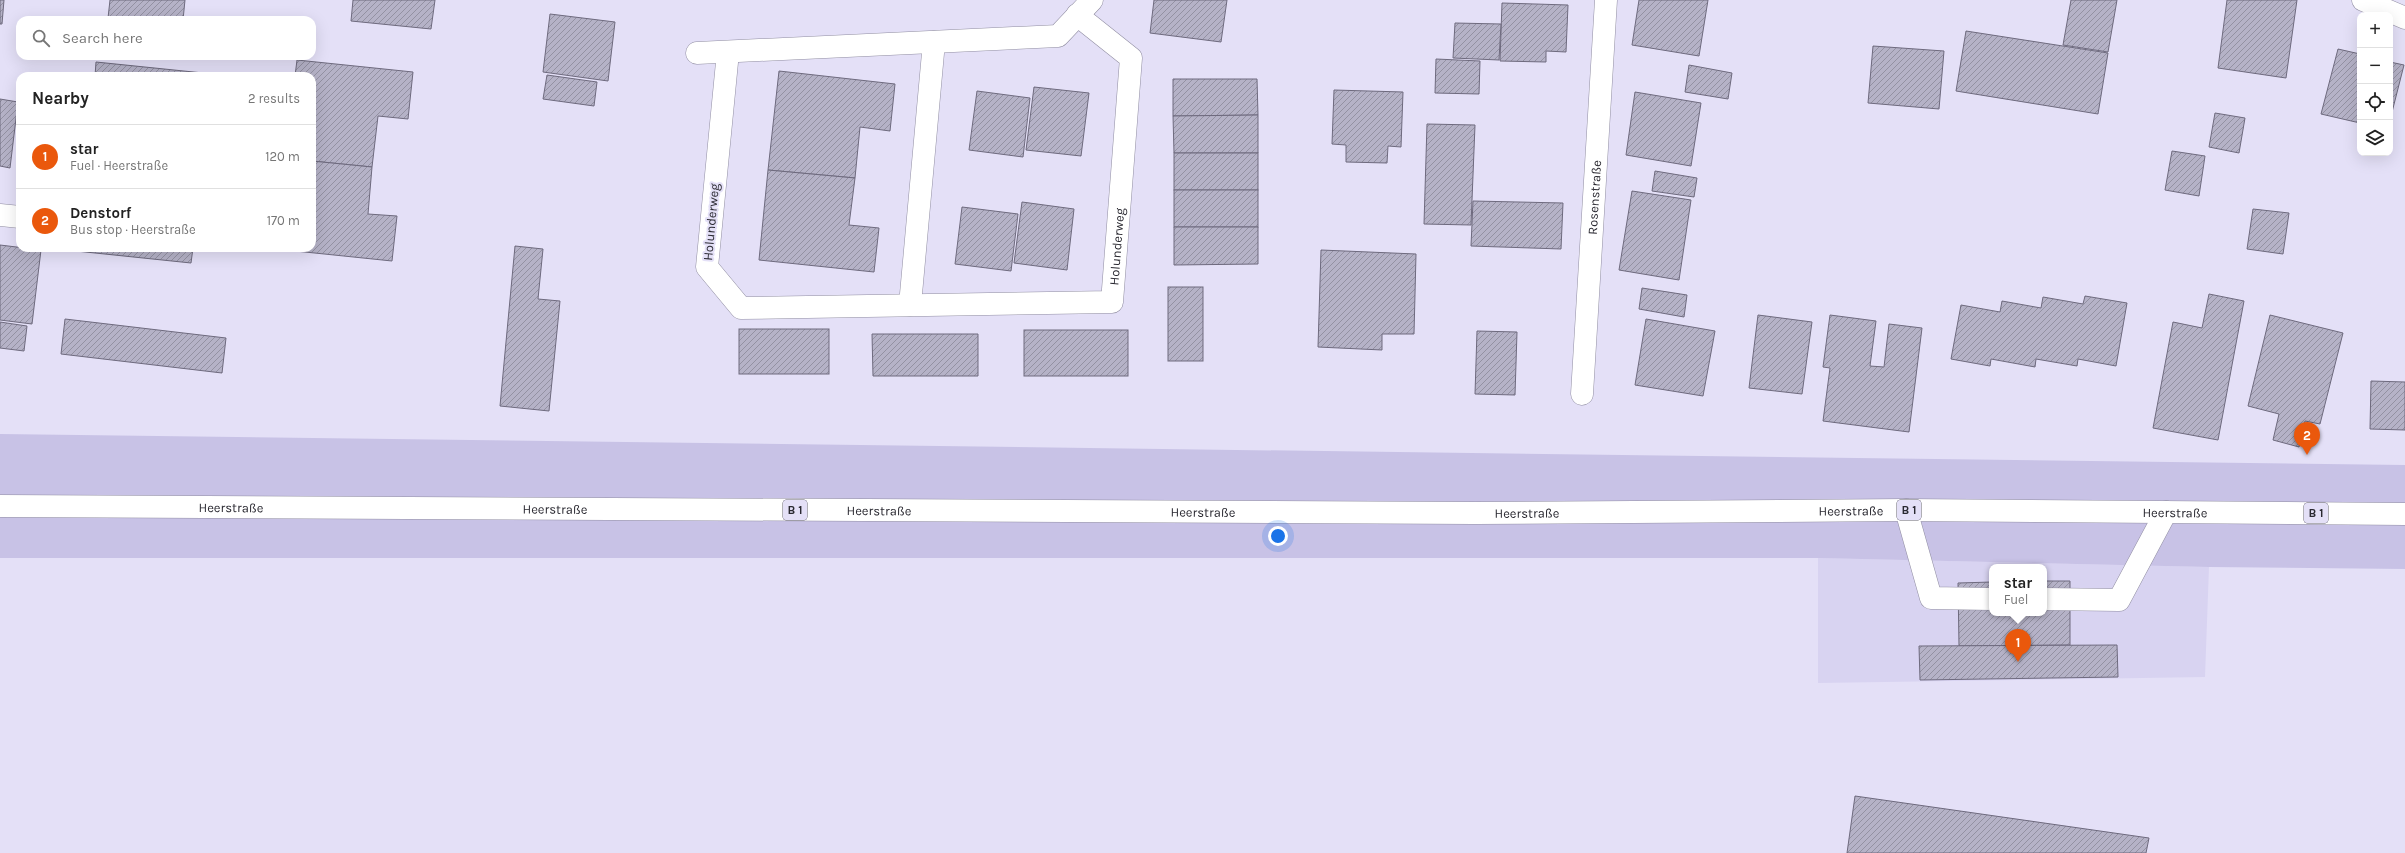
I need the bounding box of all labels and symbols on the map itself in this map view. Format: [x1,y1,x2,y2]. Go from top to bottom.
street label: Rosenstraße [1584,159,1604,235]
street label: Holunderweg [700,182,722,261]
street label: Holunderweg [1106,207,1127,286]
pin: 2 [2294,422,2320,455]
street label: Heerstraße [198,499,264,515]
road number: B 1 [783,500,807,520]
road number: B 1 [1897,500,1921,520]
street label: Heerstraße [522,501,588,516]
street label: Heerstraße [846,503,912,518]
street label: Heerstraße [1818,503,1884,518]
road number: B 1 [2304,503,2328,523]
street label: Heerstraße [1170,504,1236,519]
street label: Heerstraße [2142,504,2208,520]
street label: Heerstraße [1494,505,1560,520]
your location [1268,526,1288,546]
pin: 1 [2005,629,2031,662]

